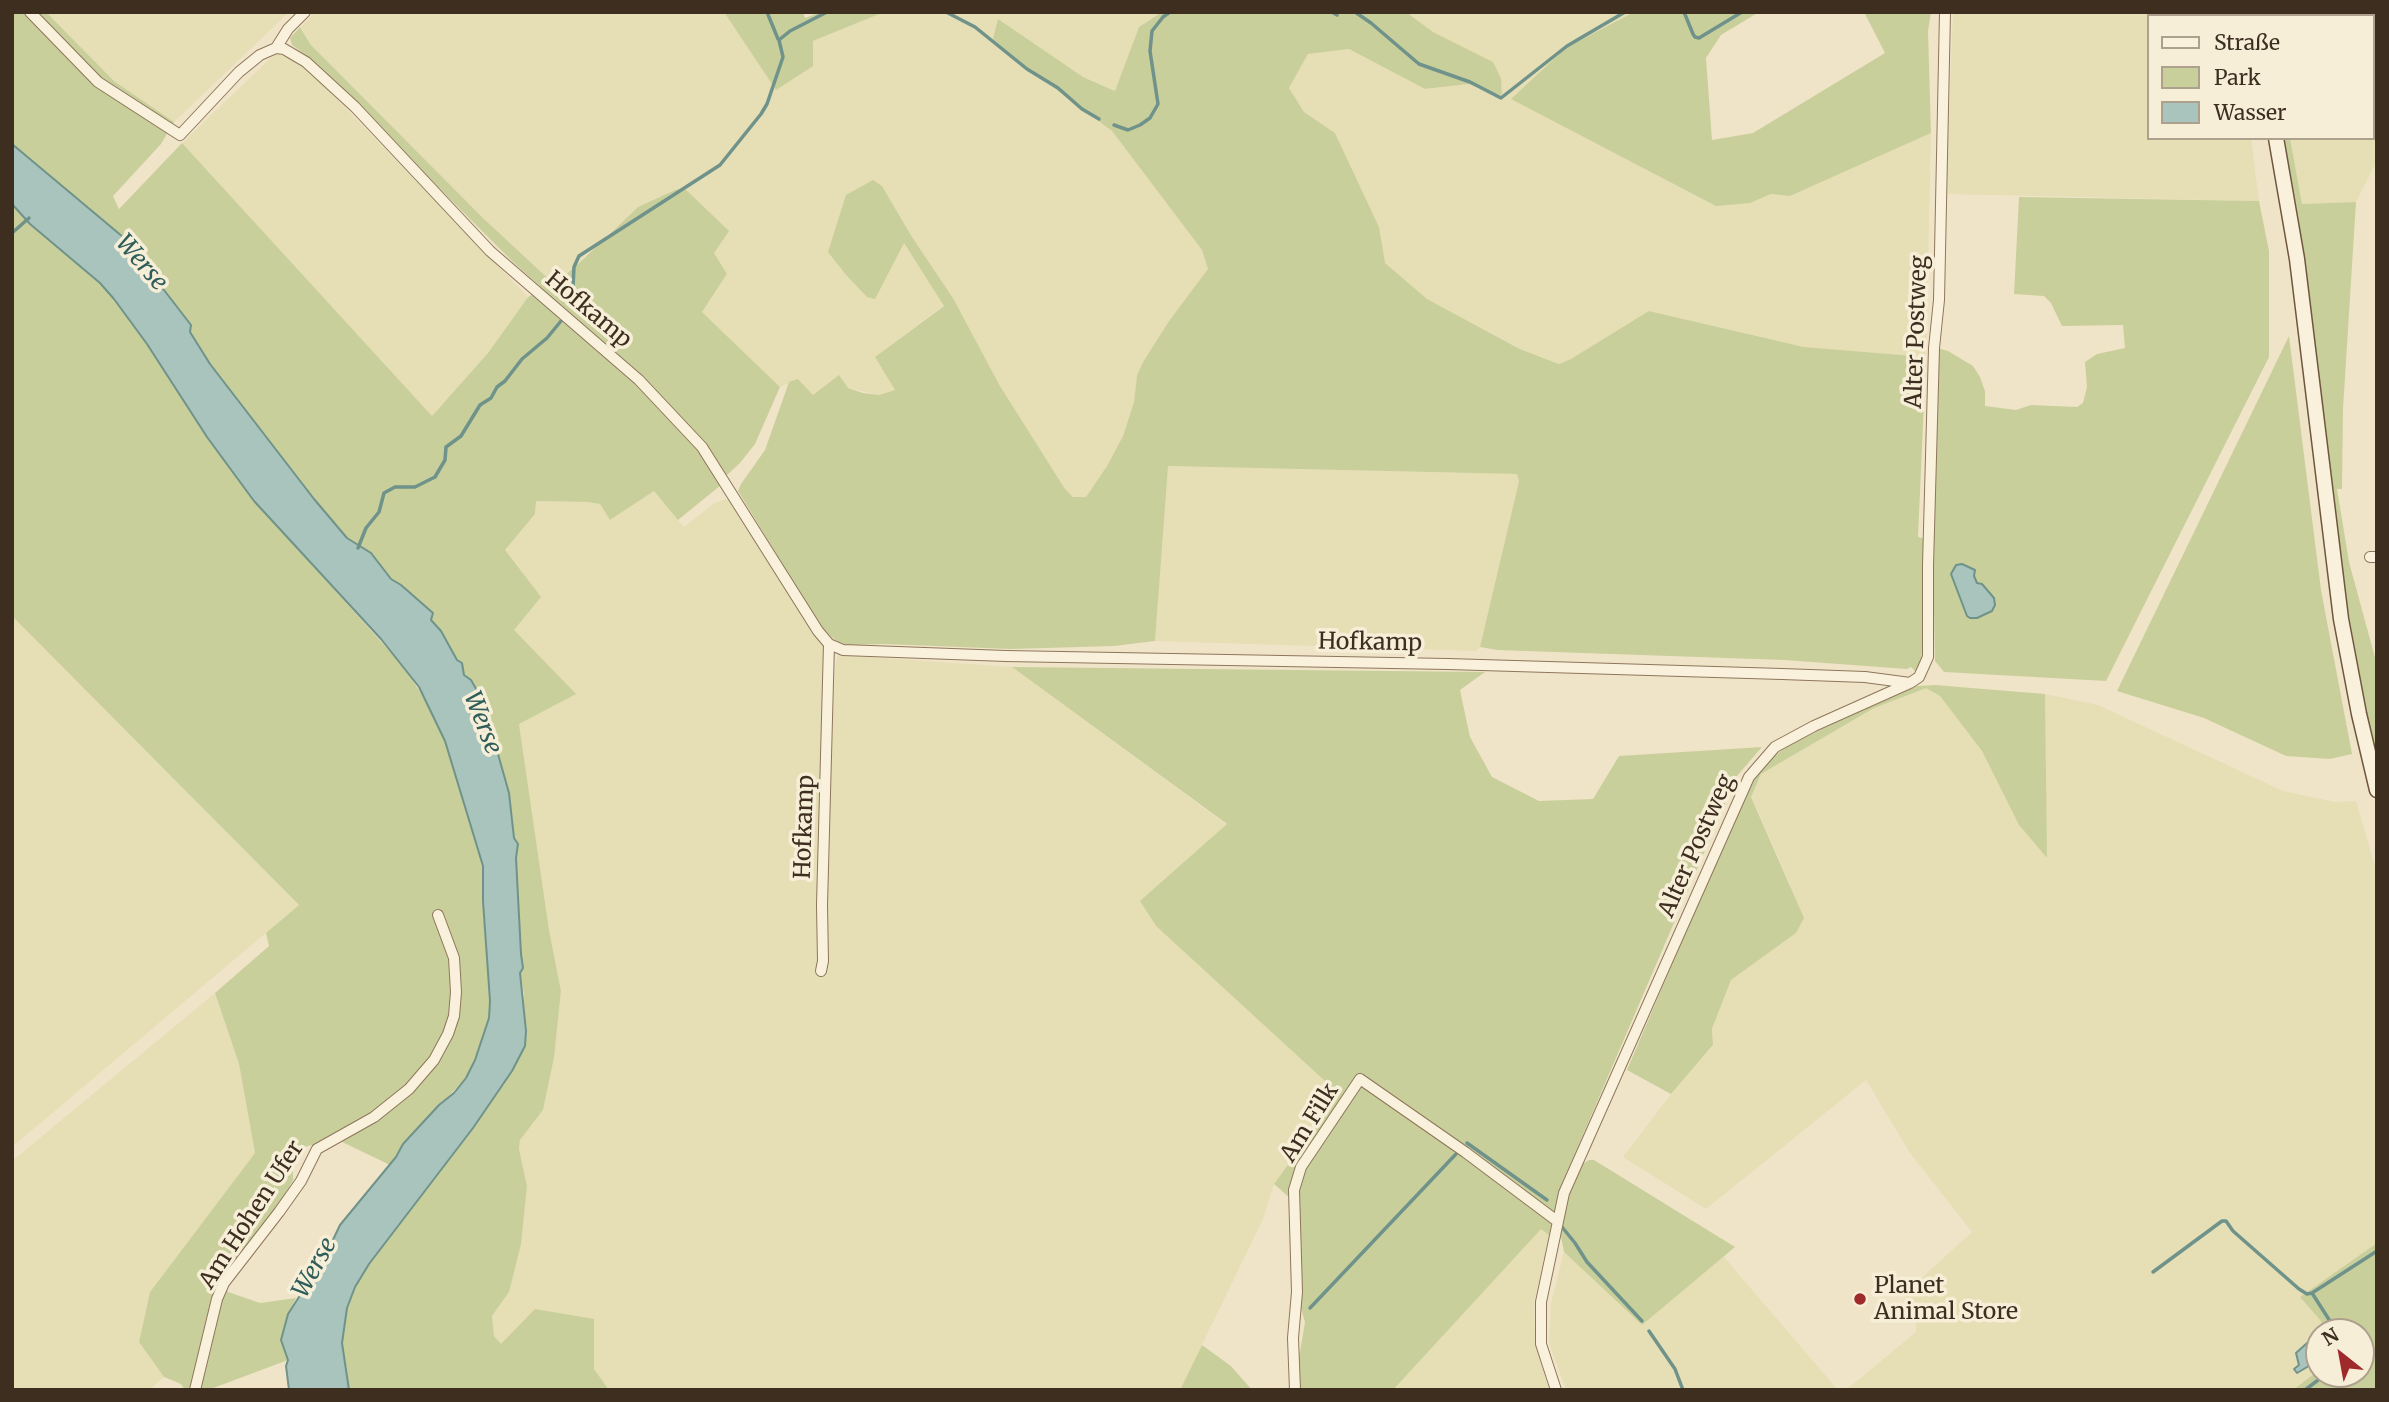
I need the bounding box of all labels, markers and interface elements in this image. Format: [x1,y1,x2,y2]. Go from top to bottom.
legend [2148,14,2375,140]
text: Straße [2214,29,2280,56]
text: Park [2214,64,2261,91]
text: Wasser [2214,99,2286,126]
water label: Werse [109,229,173,297]
street label: Alter Postweg [1901,255,1933,409]
street label: Hofkamp [539,266,637,354]
street label: Hofkamp [1318,628,1422,658]
water label: Werse [457,688,507,758]
street label: Alter Postweg [1653,770,1741,922]
street label: Hofkamp [789,774,821,880]
street label: Am Filk [1275,1079,1345,1167]
street label: Am Hohen Ufer [194,1136,310,1294]
water label: Werse [287,1233,343,1303]
place label: Planet Animal Store [1874,1272,2018,1326]
marker: Planet Animal Store [1852,1291,1868,1307]
north arrow [2305,1318,2375,1388]
text: N [2318,1323,2343,1351]

